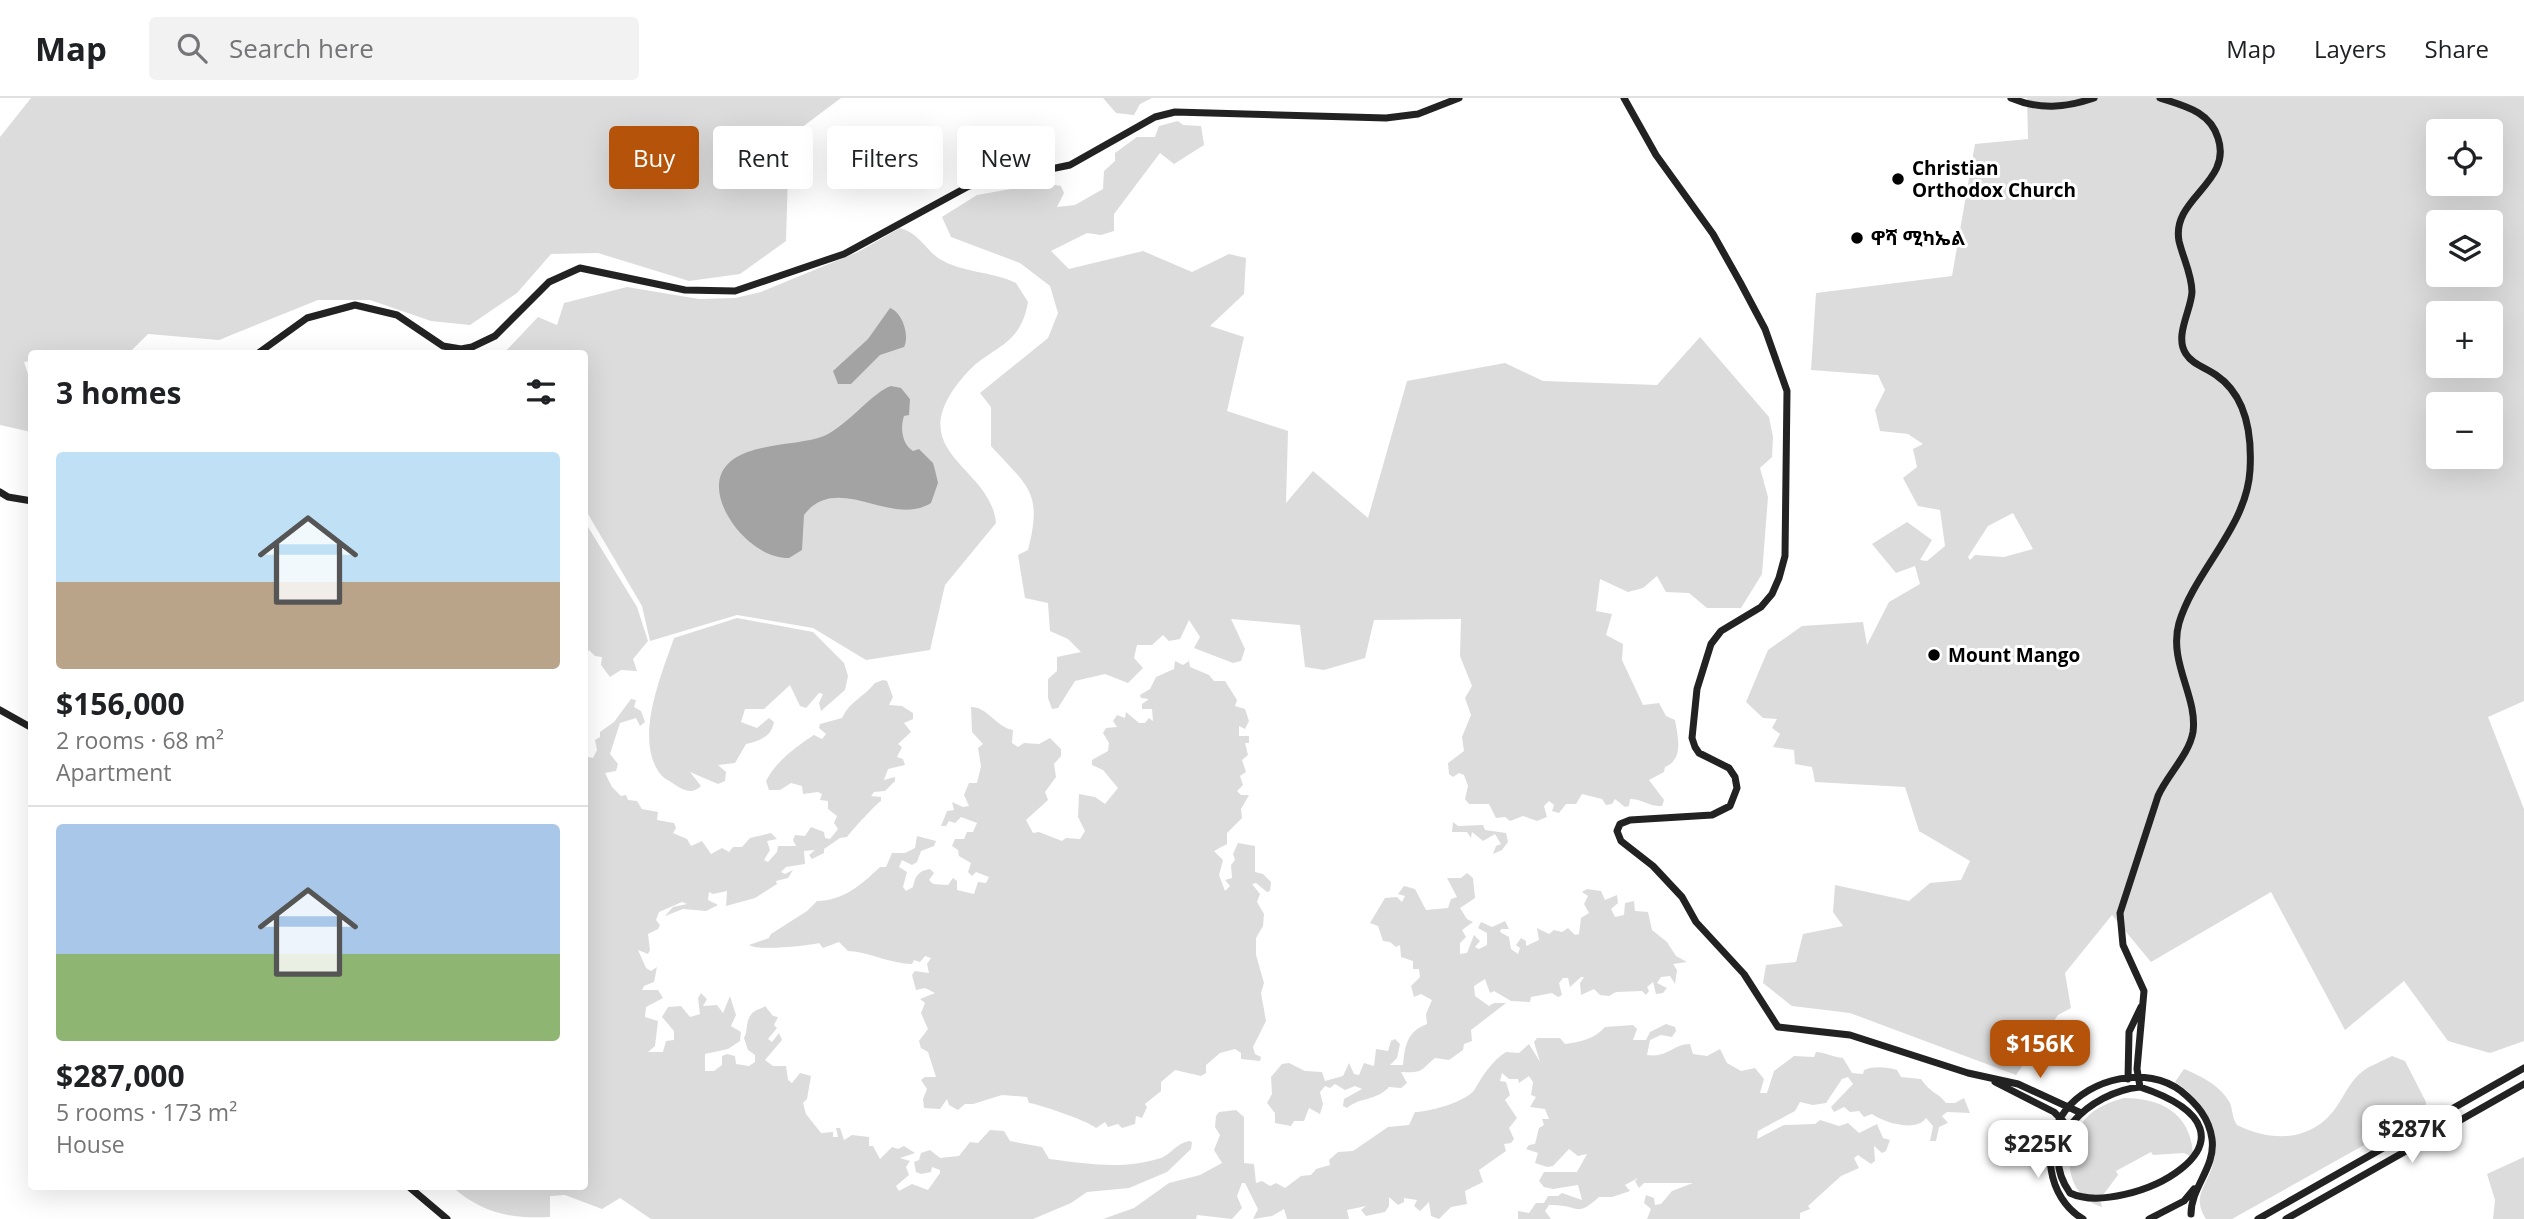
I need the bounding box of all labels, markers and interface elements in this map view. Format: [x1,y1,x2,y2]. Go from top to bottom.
search box [149,17,639,80]
text: Map [35,26,107,71]
icon: search [173,29,211,67]
text: Search here [229,30,374,66]
text: Map [2226,32,2276,65]
text: Layers [2314,32,2387,65]
text: Share [2425,32,2489,65]
map controls [2426,119,2503,469]
button: locate [2426,119,2503,196]
chip: Buy [609,126,699,189]
chip: Rent [713,126,813,189]
chip: Filters [827,126,943,189]
chip: New [957,126,1055,189]
place label: Christian Orthodox Church [1912,155,2076,203]
marker: Christian Orthodox Church [1890,171,1906,187]
button: layers [2426,210,2503,287]
place label: ዋሻ ሚካኤል [1871,225,1965,251]
marker: ዋሻ ሚካኤል [1849,230,1865,246]
button: + [2426,301,2503,378]
text: 3 homes [56,372,181,413]
icon: filters [522,373,560,411]
button: − [2426,392,2503,469]
icon: home [245,497,371,623]
place label: Mount Mango [1948,642,2080,668]
marker: Mount Mango [1926,647,1942,663]
text: $156,000 [56,683,185,724]
text: 2 rooms · 68 m² [56,724,224,756]
text: Apartment [56,756,172,788]
icon: home [245,869,371,995]
pin: $156K [1991,1020,2089,1080]
text: $156K [2006,1027,2074,1059]
text: $287,000 [56,1055,185,1096]
text: 5 rooms · 173 m² [56,1096,237,1128]
pin: $287K [2363,1105,2461,1165]
text: $287K [2378,1112,2446,1144]
pin: $225K [1989,1121,2087,1180]
text: $225K [2004,1127,2072,1159]
text: House [56,1128,125,1160]

